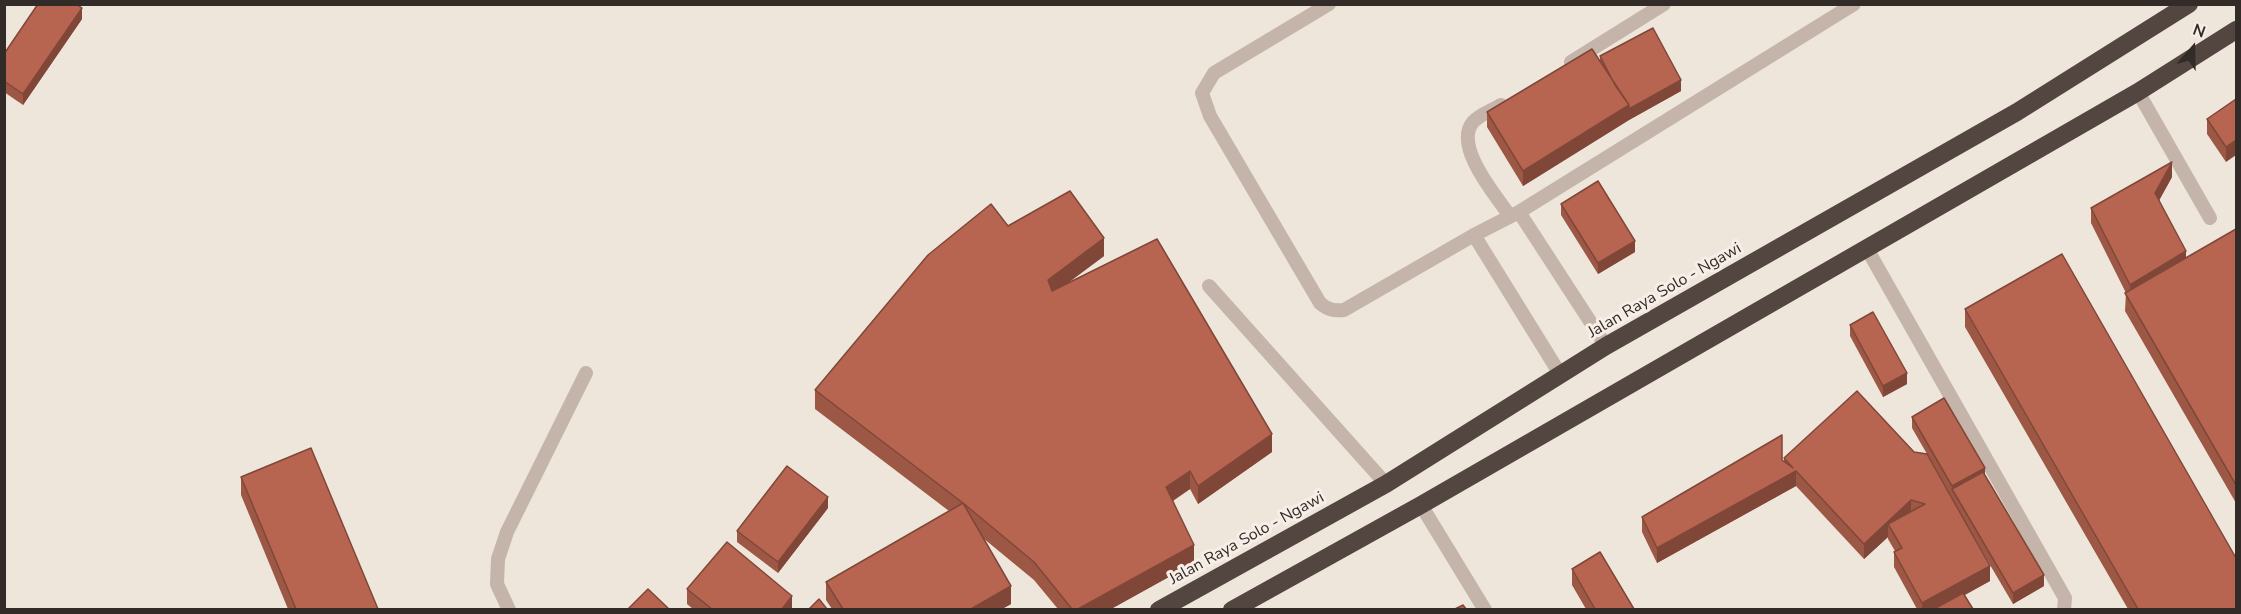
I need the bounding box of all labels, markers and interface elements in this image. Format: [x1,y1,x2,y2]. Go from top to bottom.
north arrow [2163,18,2223,78]
text: N [2190,19,2209,43]
street label: Jalan Raya Solo - Ngawi [1585,239,1745,343]
street label: Jalan Raya Solo - Ngawi [1166,488,1328,590]

